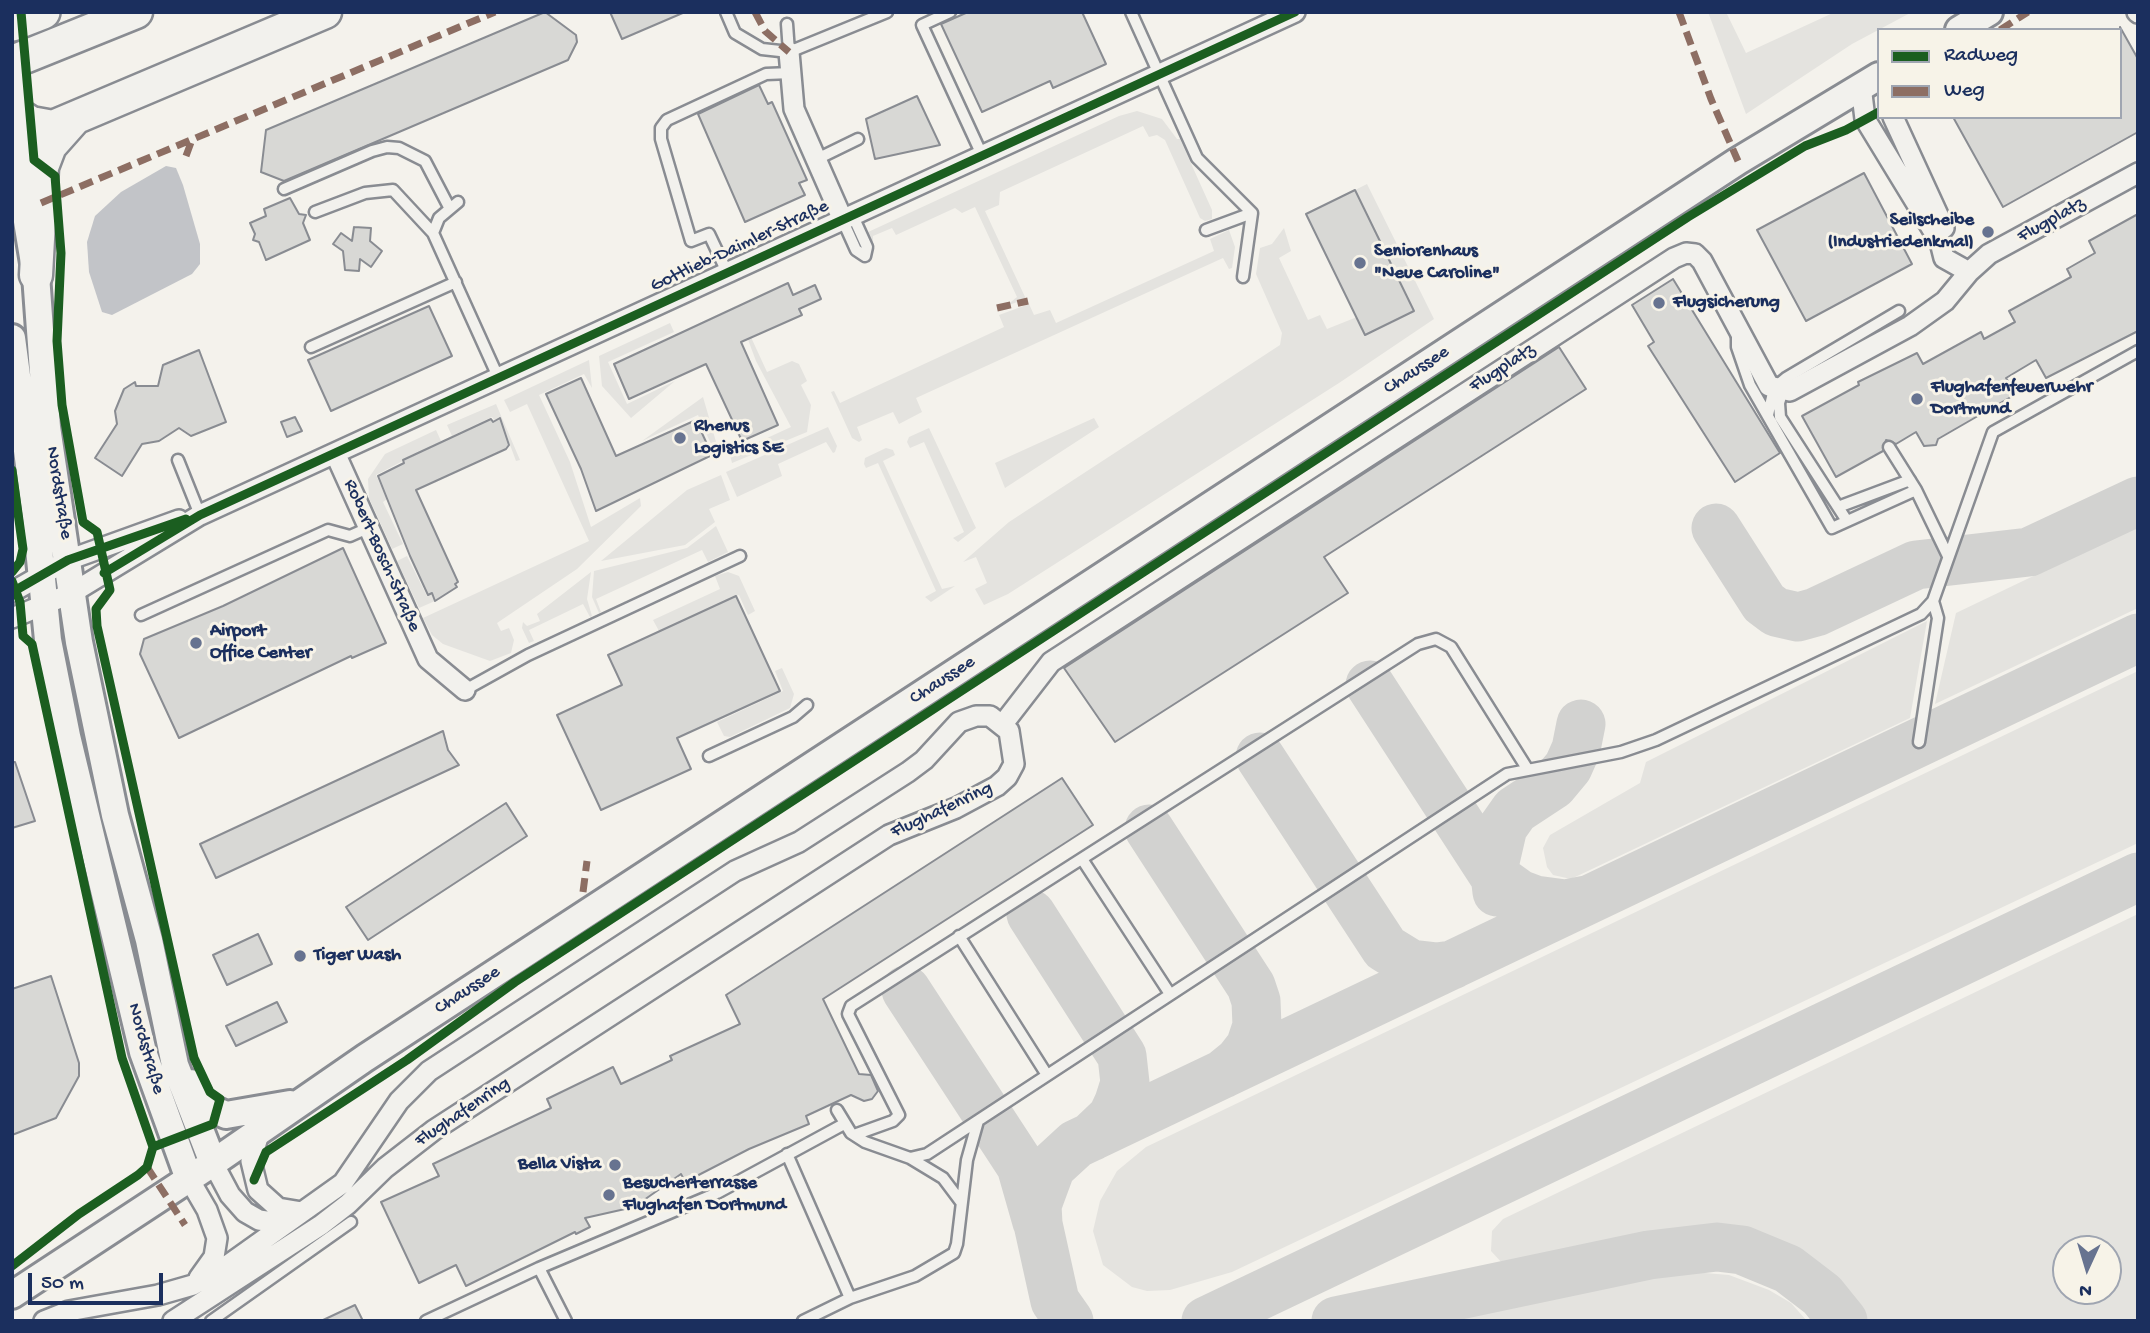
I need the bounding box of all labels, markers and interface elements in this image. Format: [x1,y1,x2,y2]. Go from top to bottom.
legend [1877,28,2122,119]
text: Radweg [1944,44,2018,69]
text: Weg [1944,79,1985,104]
street label: Flugplatz [2014,193,2090,249]
street label: Gottlieb-Daimler-Straße [647,196,833,298]
place label: Seilscheibe (Industriedenkmal) [1828,210,1974,254]
marker: Seilscheibe (Industriedenkmal) [1980,224,1996,240]
place label: Seniorenhaus "Neue Caroline" [1374,241,1500,285]
marker: Seniorenhaus "Neue Caroline" [1352,255,1368,271]
place label: Flugsicherung [1673,292,1780,314]
marker: Flugsicherung [1651,295,1667,311]
street label: Flugplatz [1466,339,1540,399]
street label: Chaussee [1380,341,1454,401]
place label: Flughafenfeuerwehr Dortmund [1931,377,2093,421]
marker: Flughafenfeuerwehr Dortmund [1909,391,1925,407]
place label: Rhenus Logistics SE [694,416,783,460]
marker: Rhenus Logistics SE [672,430,688,446]
street label: Nordstraße [39,445,77,541]
street label: Robert-Bosch-Straße [337,476,425,636]
place label: Airport Office Center [210,621,311,665]
marker: Airport Office Center [188,635,204,651]
street label: Chaussee [906,651,980,711]
street label: Flughafenring [887,777,997,845]
place label: Tiger Wash [314,945,401,967]
marker: Tiger Wash [292,948,308,964]
street label: Chaussee [431,961,505,1021]
street label: Nordstraße [121,1001,169,1097]
street label: Flughafenring [411,1073,515,1153]
place label: Bella Vista [518,1154,601,1176]
marker: Bella Vista [607,1157,623,1173]
place label: Besucherterrasse Flughafen Dortmund [623,1173,786,1217]
marker: Besucherterrasse Flughafen Dortmund [601,1187,617,1203]
north arrow [2052,1235,2122,1305]
scale bar [32,1260,166,1304]
text: 50 m [41,1272,84,1297]
text: N [2079,1278,2093,1301]

